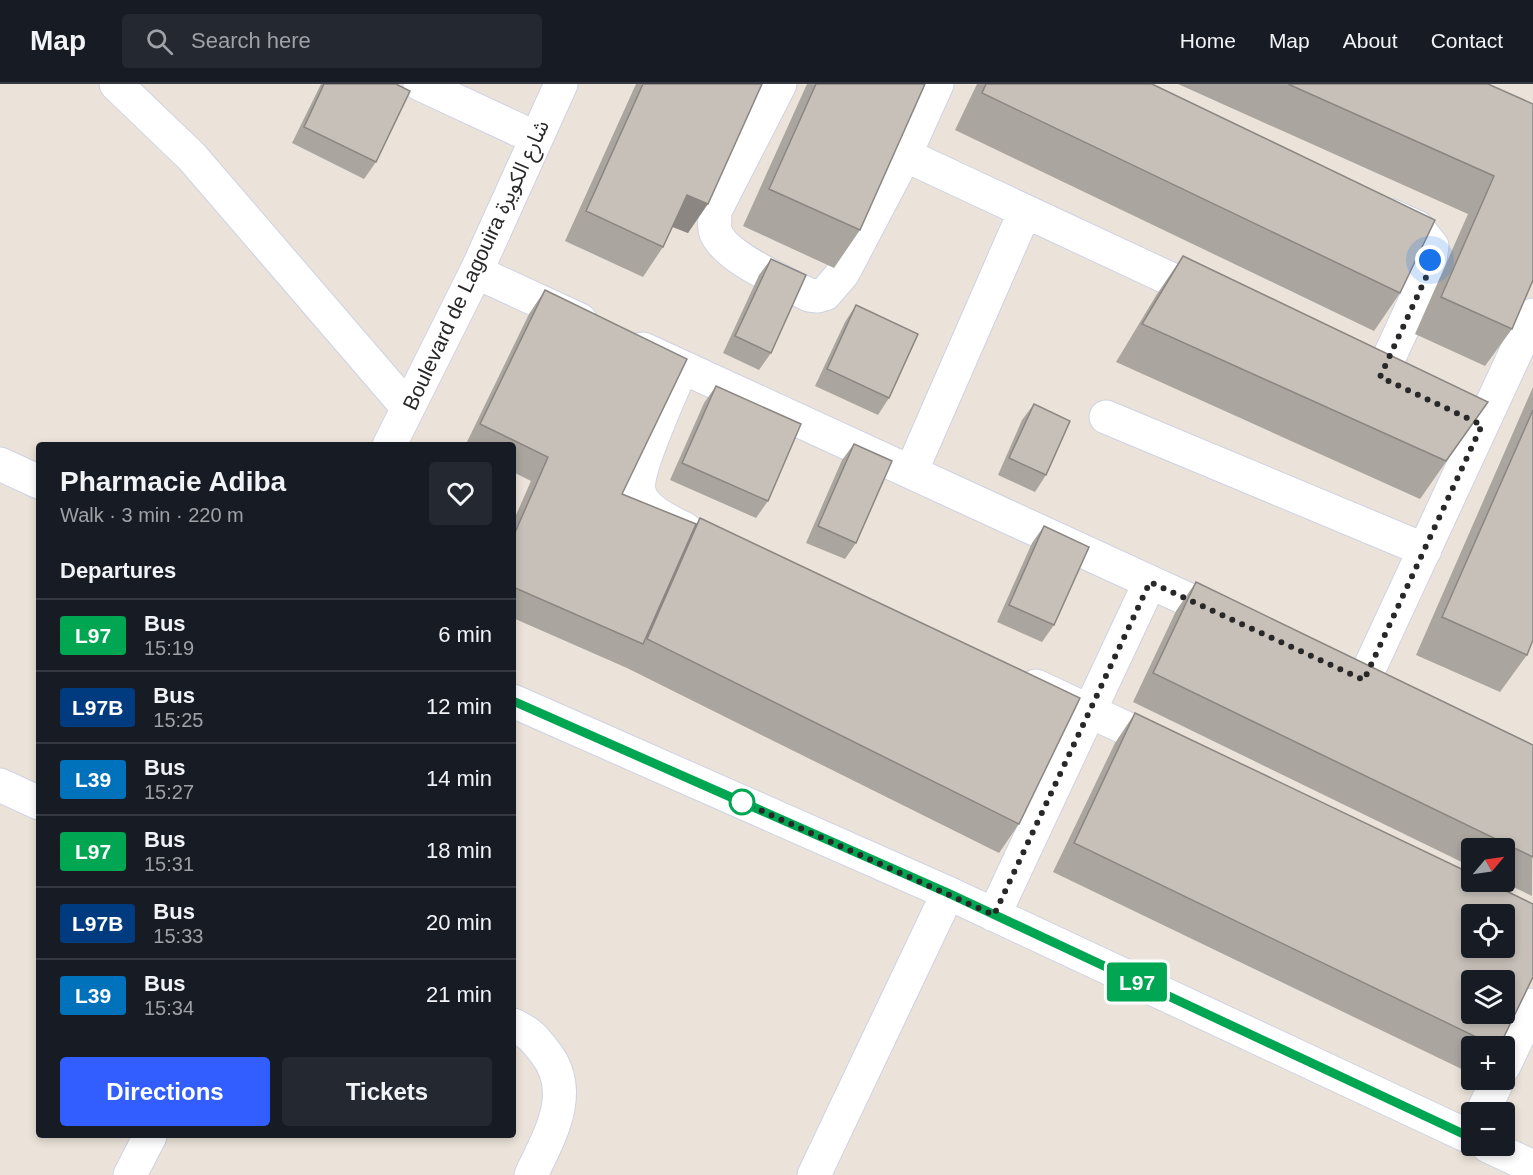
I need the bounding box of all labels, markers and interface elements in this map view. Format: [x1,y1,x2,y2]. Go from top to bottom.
search box [122,14,542,68]
text: Map [30,25,86,56]
icon: search [143,25,176,58]
text: Search here [191,28,311,53]
text: Home [1180,29,1236,52]
text: Map [1269,29,1310,52]
text: About [1343,29,1398,52]
text: Contact [1431,29,1503,52]
street label: Boulevard de Lagouira شارع الكويرة [398,116,557,415]
your location [1415,245,1445,275]
button: heart [429,462,492,525]
text: Pharmacie Adiba [60,466,286,497]
text: Walk · 3 min · 220 m [60,504,244,526]
text: Departures [60,558,176,583]
text: Bus [144,611,186,636]
text: 6 min [438,622,492,647]
text: L97 [75,624,111,647]
text: 15:19 [144,637,194,659]
text: Bus [153,683,195,708]
text: 12 min [426,694,492,719]
text: L97B [72,696,123,719]
text: 15:25 [153,709,203,731]
text: Bus [144,755,186,780]
text: 14 min [426,766,492,791]
text: L39 [75,768,111,791]
text: 15:27 [144,781,194,803]
unlabelled marker [729,789,755,815]
text: Bus [144,827,186,852]
text: 18 min [426,838,492,863]
north arrow [1461,838,1515,892]
map controls [1461,838,1515,1156]
text: L97 [75,840,111,863]
text: 15:31 [144,853,194,875]
text: Bus [153,899,195,924]
button: locate [1461,904,1515,958]
text: 20 min [426,910,492,935]
text: L97B [72,912,123,935]
text: 15:33 [153,925,203,947]
line badge: L97 [1102,962,1172,1002]
button: layers [1461,970,1515,1024]
text: Bus [144,971,186,996]
text: L97 [1119,971,1155,994]
text: 21 min [426,982,492,1007]
text: L39 [75,984,111,1007]
text: 15:34 [144,997,194,1019]
button: + [1461,1036,1515,1090]
button: Directions [60,1057,270,1126]
button: Tickets [282,1057,492,1126]
button: − [1461,1102,1515,1156]

